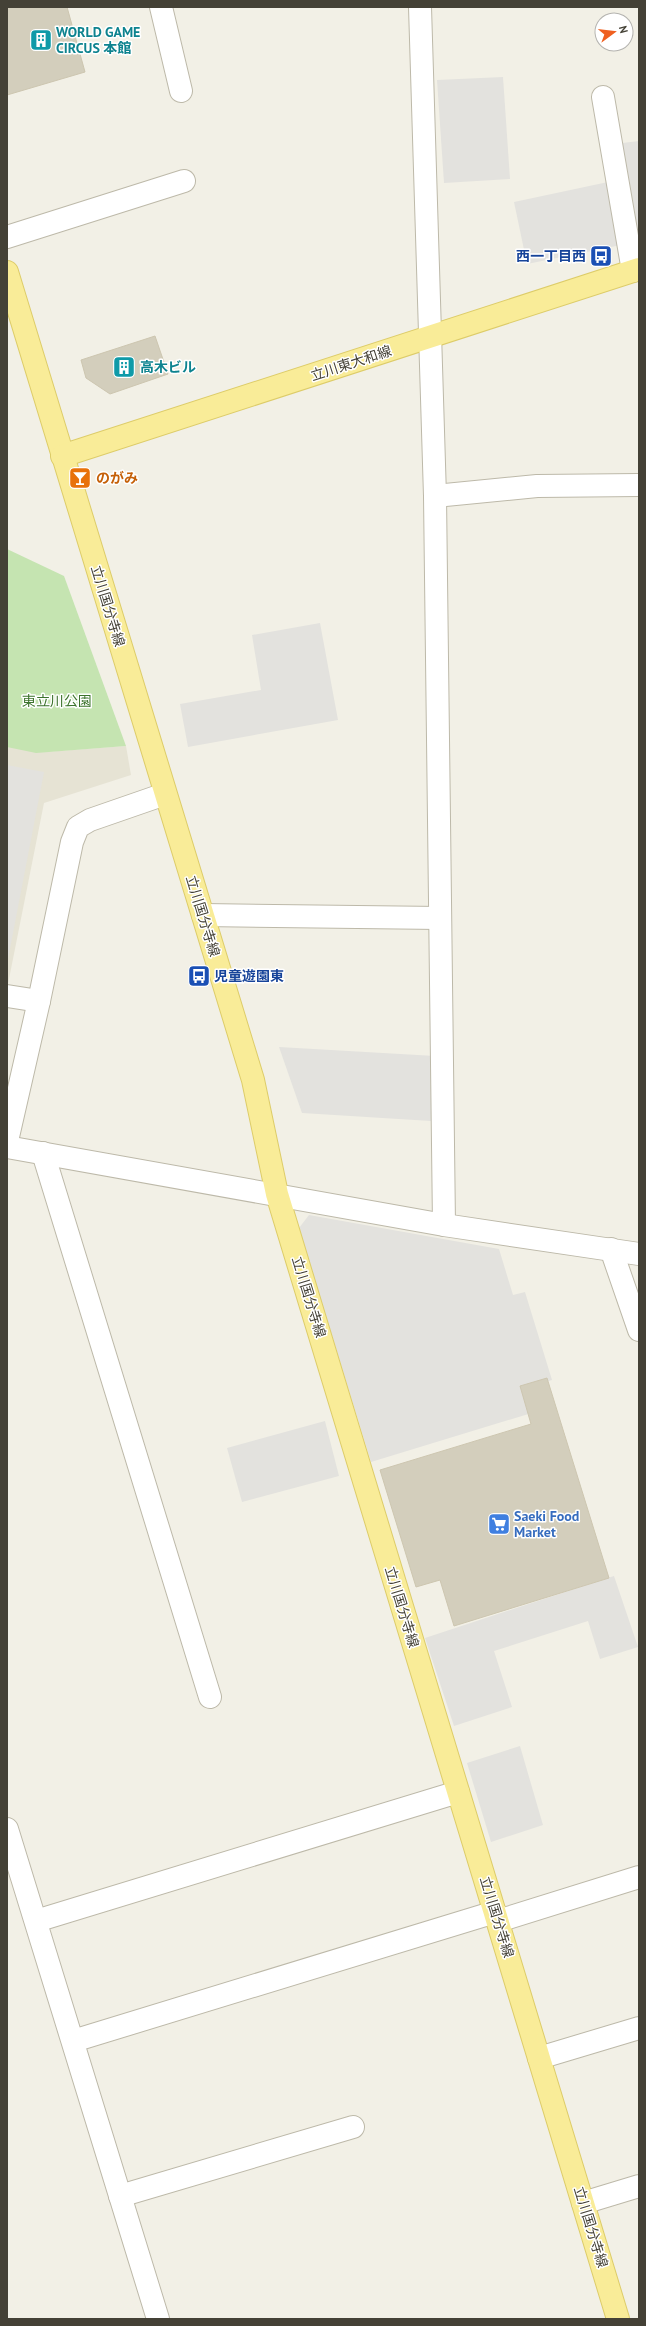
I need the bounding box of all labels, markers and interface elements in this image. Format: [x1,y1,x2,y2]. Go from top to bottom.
north arrow [594,12,634,52]
place label: WORLD GAME CIRCUS 本館 [56,23,140,57]
text: N [616,24,631,35]
building icon: WORLD GAME CIRCUS 本館 [28,27,54,53]
bus stop icon: 西一丁目西 [588,243,614,269]
place label: 西一丁目西 [516,247,586,265]
street label: 立川東大和線 [308,341,394,385]
building icon: 高木ビル [111,354,137,380]
place label: 高木ビル [140,358,196,376]
bar icon: のがみ [67,465,93,491]
place label: のがみ [96,469,138,487]
street label: 立川国分寺線 [87,563,129,649]
park label: 東立川公園 [22,692,92,710]
street label: 立川国分寺線 [182,873,224,959]
bus stop icon: 児童遊園東 [186,963,212,989]
place label: 児童遊園東 [214,967,284,985]
street label: 立川国分寺線 [288,1254,330,1340]
place label: Saeki Food Market [514,1507,579,1541]
supermarket icon: Saeki Food Market [486,1511,512,1537]
street label: 立川国分寺線 [381,1564,423,1650]
street label: 立川国分寺線 [476,1874,518,1960]
street label: 立川国分寺線 [570,2184,612,2270]

